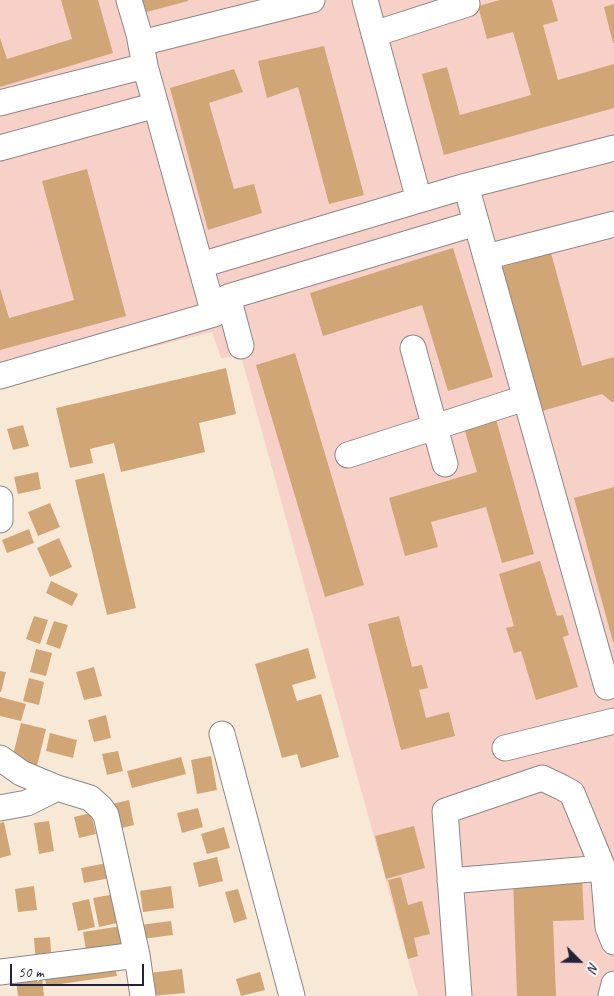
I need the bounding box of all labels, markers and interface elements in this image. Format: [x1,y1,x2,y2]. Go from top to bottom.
north arrow [554,936,604,986]
scale bar [12,954,146,986]
text: N [584,960,603,974]
text: 50 m [18,963,44,982]

